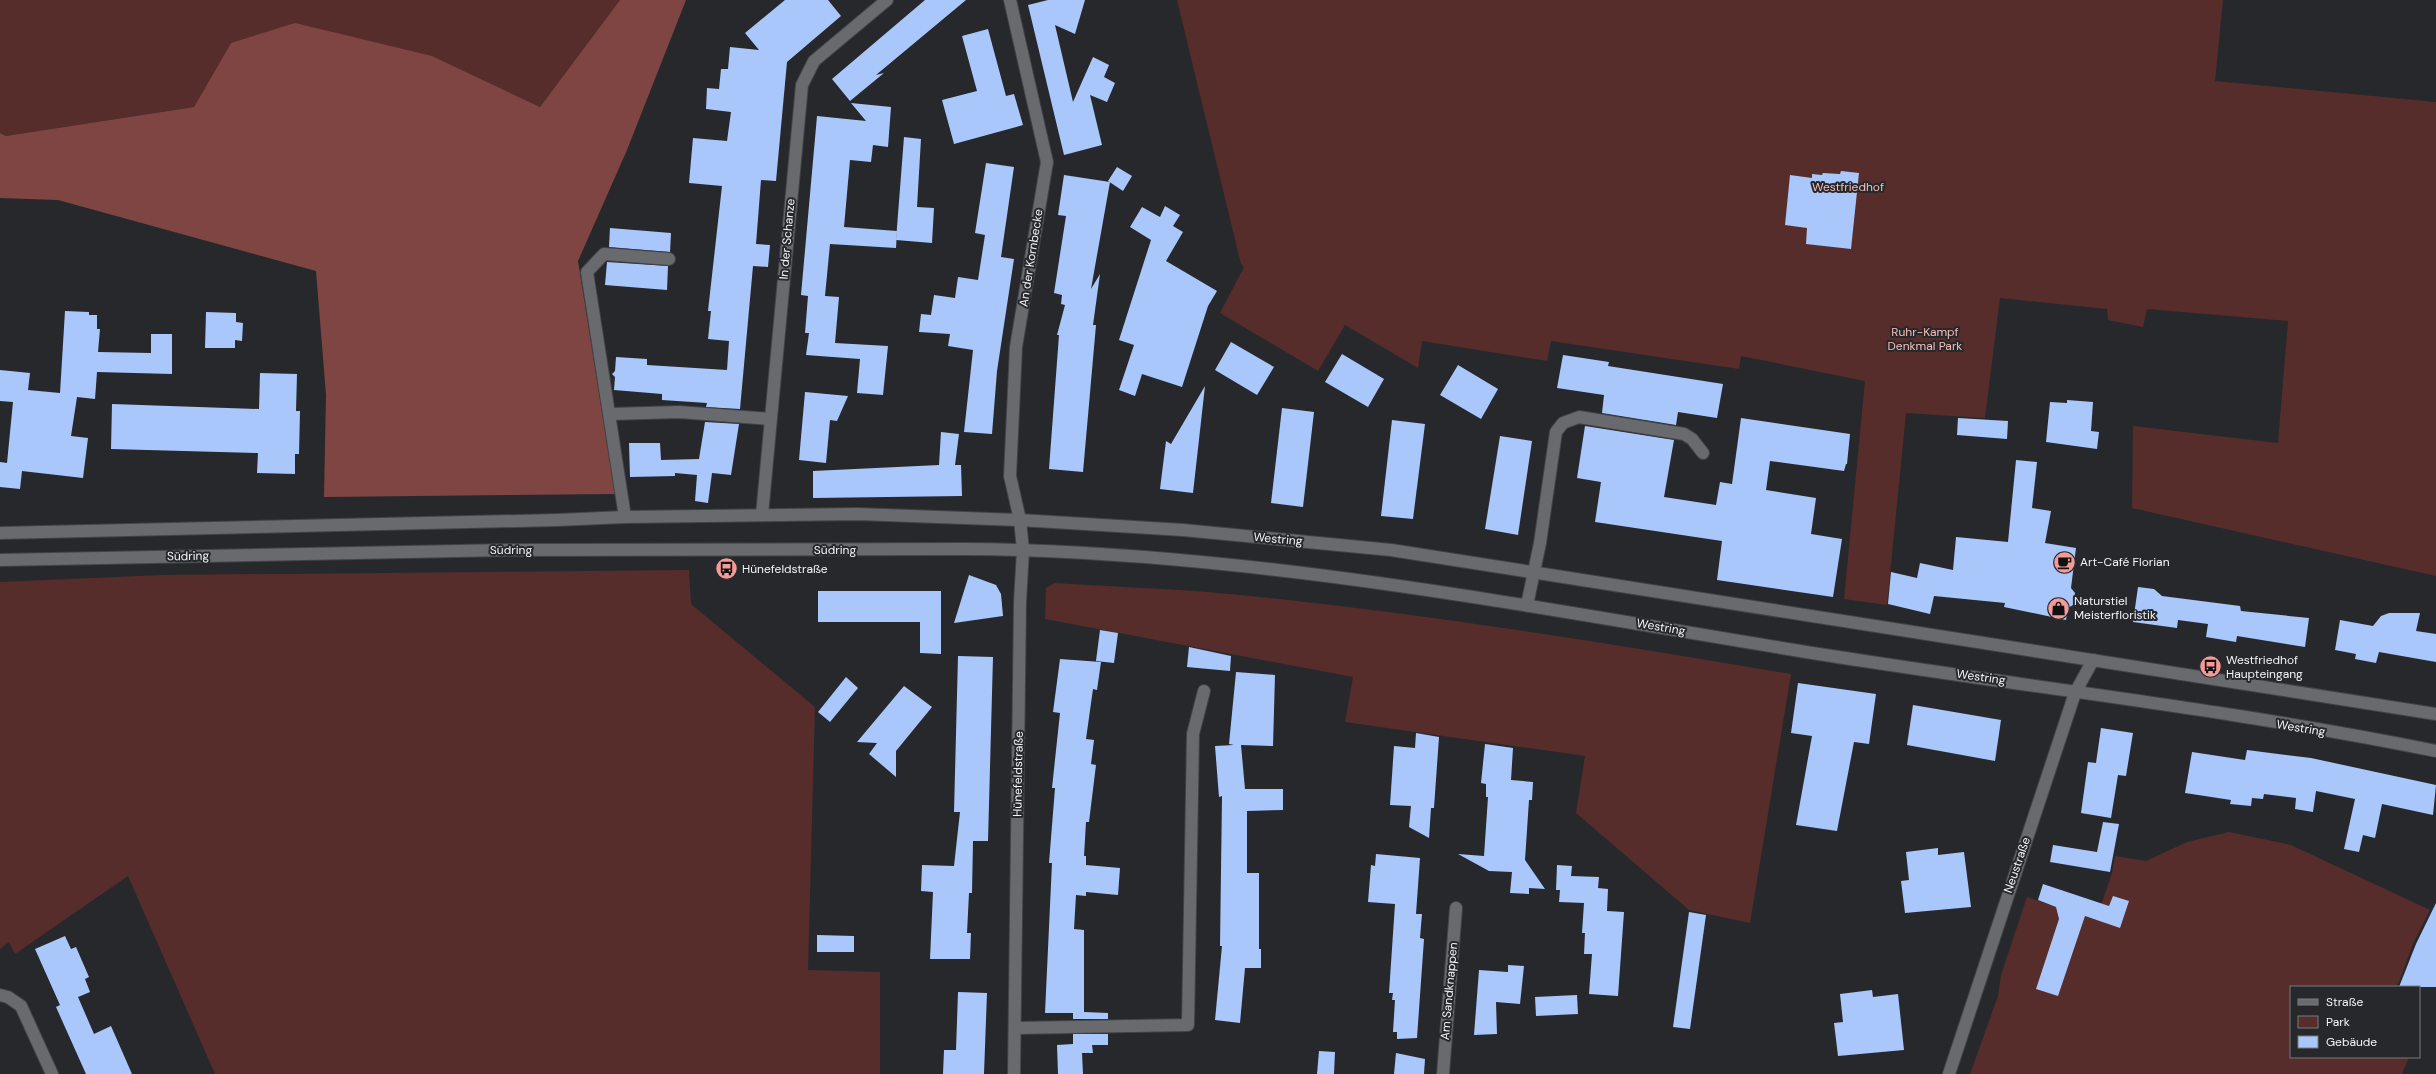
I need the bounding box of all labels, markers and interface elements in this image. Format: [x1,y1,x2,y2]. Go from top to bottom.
park label: Westfriedhof [1812,179,1884,195]
street label: In der Schanze [775,198,799,280]
street label: An der Kornbecke [1015,208,1047,308]
park label: Ruhr-Kampf Denkmal Park [1888,324,1962,354]
street label: Westring [1253,529,1303,549]
street label: Südring [490,542,532,558]
street label: Südring [814,542,856,558]
street label: Südring [167,548,210,564]
cafe icon: Art-Café Florian [2052,549,2078,575]
place label: Art-Café Florian [2080,554,2170,570]
bus stop icon: Hünefeldstraße [713,556,739,582]
place label: Hünefeldstraße [742,561,828,577]
place label: Naturstiel Meisterfloristik [2074,593,2156,623]
shop icon: Naturstiel Meisterfloristik [2046,595,2072,621]
street label: Westring [1635,615,1687,639]
place label: Westfriedhof Haupteingang [2226,652,2303,682]
bus stop icon: Westfriedhof Haupteingang [2198,654,2224,680]
street label: Westring [1956,666,2007,688]
street label: Westring [2275,716,2327,740]
street label: Hünefeldstraße [1009,731,1027,817]
street label: Neustraße [2000,835,2034,895]
street label: Am Sandknappen [1437,941,1461,1040]
legend [2290,986,2420,1058]
text: Straße [2326,994,2363,1010]
text: Park [2326,1014,2350,1030]
text: Gebäude [2326,1034,2377,1050]

